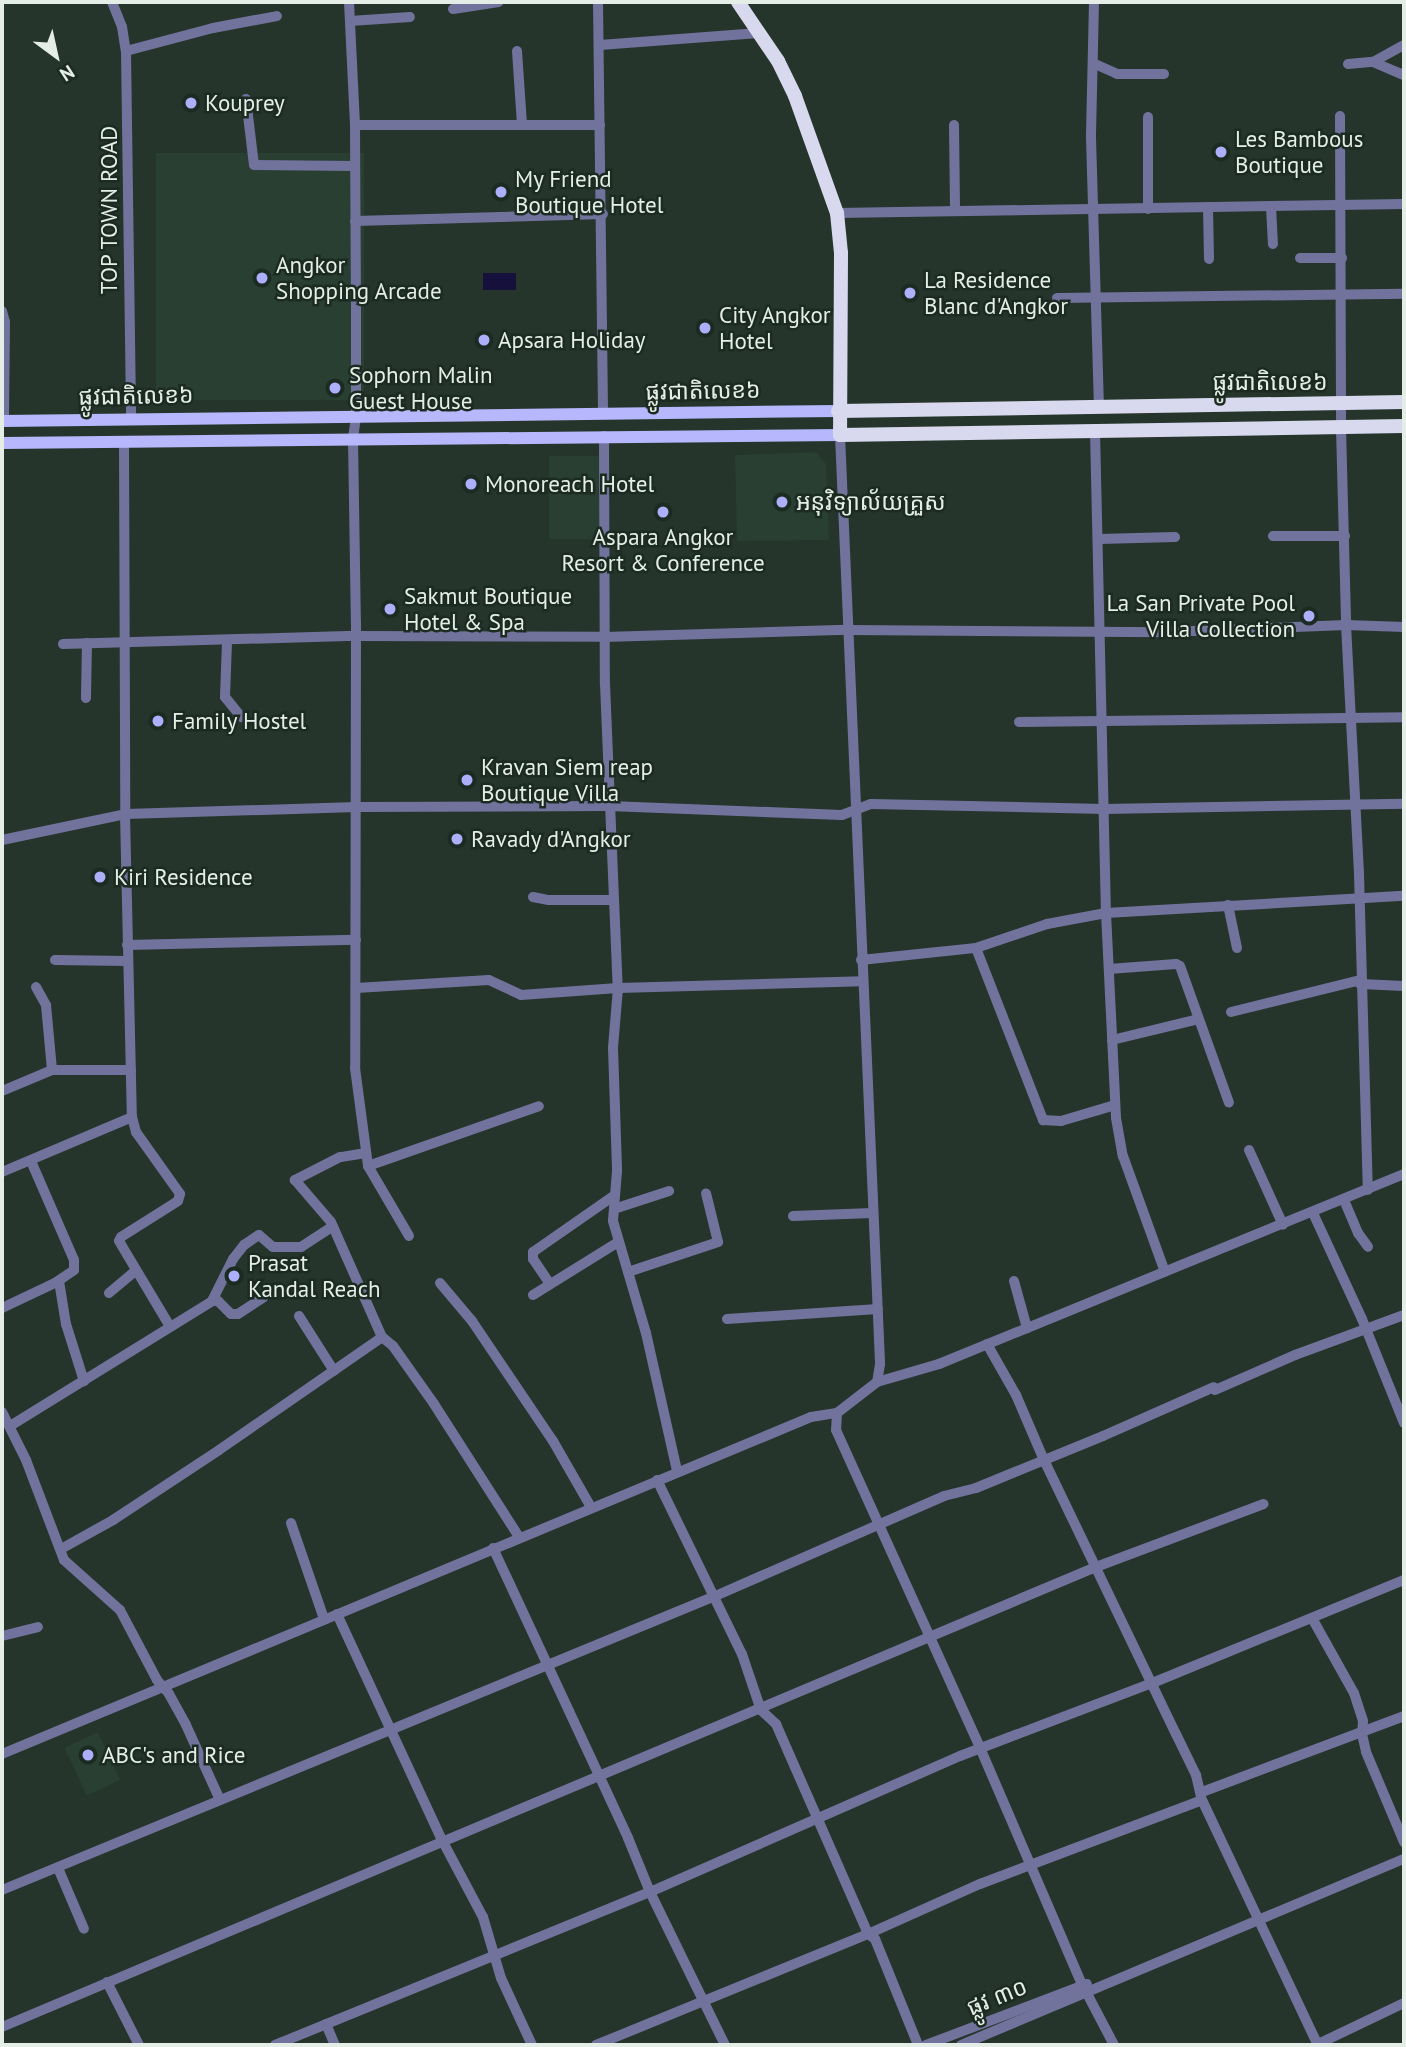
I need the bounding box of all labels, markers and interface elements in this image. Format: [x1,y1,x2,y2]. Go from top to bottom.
north arrow [21,21,91,91]
text: N [56,60,79,87]
place label: Kouprey [205,89,285,117]
marker: Kouprey [183,95,199,111]
street label: TOP TOWN ROAD [95,125,123,295]
place label: Les Bambous Boutique [1235,125,1363,179]
marker: Les Bambous Boutique [1213,144,1229,160]
place label: My Friend Boutique Hotel [515,165,663,219]
marker: My Friend Boutique Hotel [493,184,509,200]
place label: Angkor Shopping Arcade [276,251,442,305]
place label: La Residence Blanc d'Angkor [924,266,1069,320]
marker: Angkor Shopping Arcade [254,270,270,286]
marker: La Residence Blanc d'Angkor [902,285,918,301]
place label: City Angkor Hotel [719,301,832,355]
marker: City Angkor Hotel [697,320,713,336]
place label: Apsara Holiday [498,326,646,354]
marker: Apsara Holiday [476,332,492,348]
place label: Sophorn Malin Guest House [349,361,492,415]
street label: ផ្លូវជាតិលេខ៦ [1212,368,1328,396]
street label: ផ្លូវជាតិលេខ៦ [645,376,761,406]
marker: Sophorn Malin Guest House [327,380,343,396]
street label: ផ្លូវជាតិលេខ៦ [78,381,194,411]
place label: Monoreach Hotel [485,470,654,498]
marker: Monoreach Hotel [463,476,479,492]
place label: អនុវិទ្យាល័យគ្រួស [796,488,946,516]
marker: អនុវិទ្យាល័យគ្រួស [774,494,790,510]
marker: Aspara Angkor Resort & Conference [655,504,671,520]
place label: Aspara Angkor Resort & Conference [561,523,765,577]
place label: Sakmut Boutique Hotel & Spa [404,582,572,636]
place label: La San Private Pool Villa Collection [1106,589,1295,643]
marker: Sakmut Boutique Hotel & Spa [382,601,398,617]
marker: La San Private Pool Villa Collection [1301,608,1317,624]
place label: Family Hostel [172,707,307,735]
marker: Family Hostel [150,713,166,729]
place label: Kravan Siem reap Boutique Villa [481,753,653,807]
marker: Kravan Siem reap Boutique Villa [459,772,475,788]
place label: Ravady d'Angkor [471,825,631,853]
marker: Ravady d'Angkor [449,831,465,847]
place label: Kiri Residence [114,863,253,891]
marker: Kiri Residence [92,869,108,885]
place label: Prasat Kandal Reach [248,1249,381,1303]
marker: Prasat Kandal Reach [226,1268,242,1284]
place label: ABC's and Rice [102,1741,245,1769]
marker: ABC's and Rice [80,1747,96,1763]
street label: ផ្លូវ ៣០ [963,1972,1031,2022]

